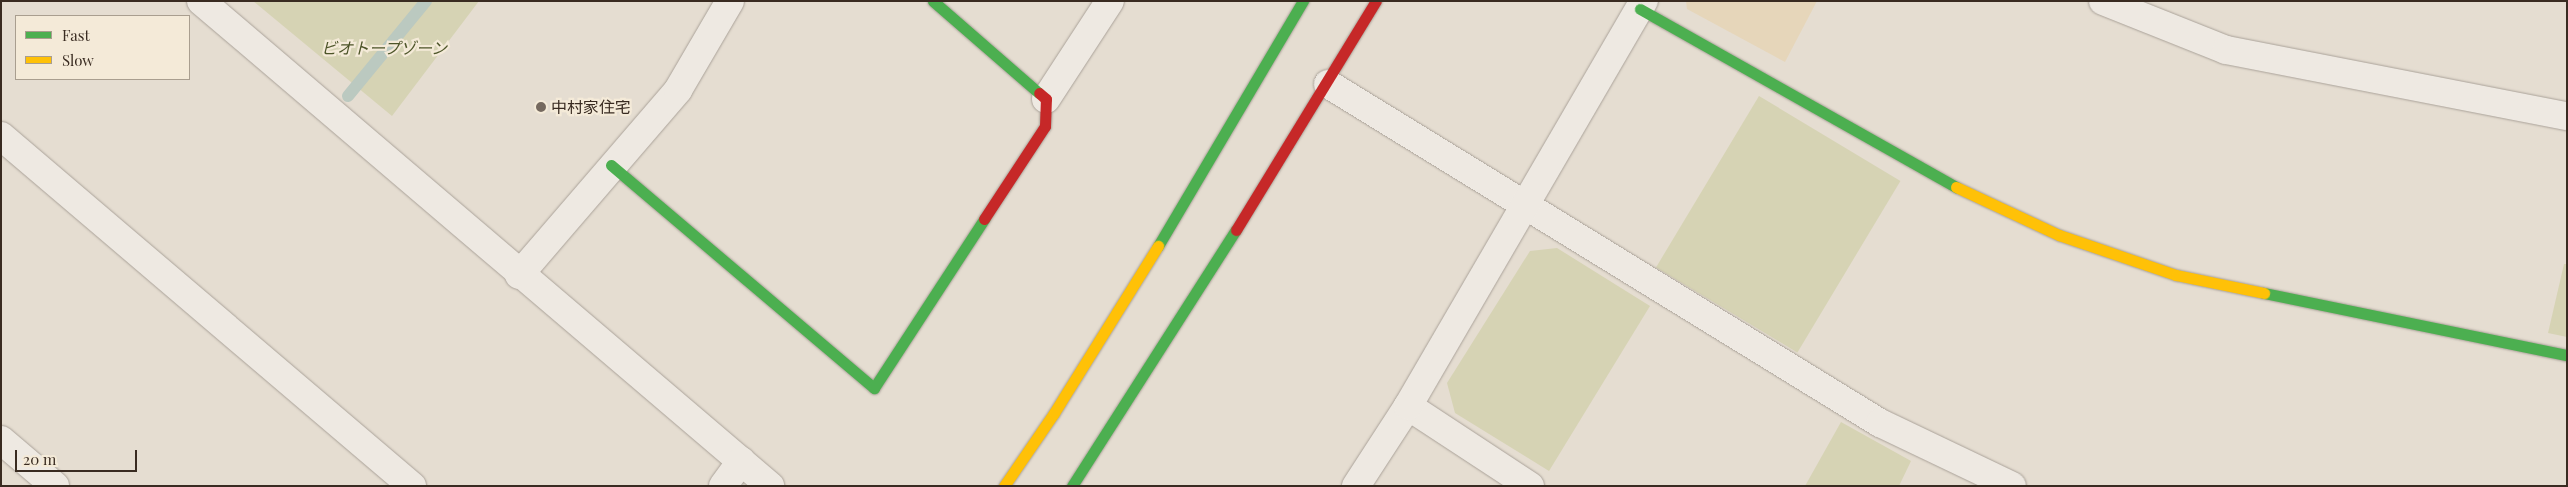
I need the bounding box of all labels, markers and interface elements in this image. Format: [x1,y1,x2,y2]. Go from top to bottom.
legend [15,15,190,80]
text: Fast [62,25,90,45]
park label: ビオトープゾーン [320,38,448,58]
text: Slow [62,50,94,70]
place label: 中村家住宅 [551,97,631,117]
marker: 中村家住宅 [535,101,547,113]
scale bar [18,440,140,472]
text: 20 m [23,449,56,469]

